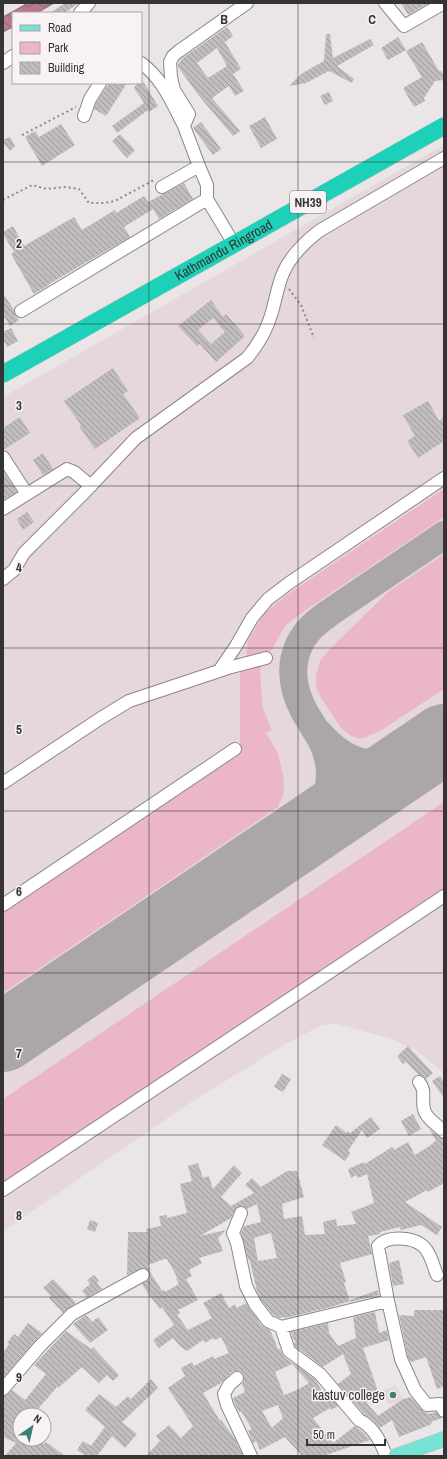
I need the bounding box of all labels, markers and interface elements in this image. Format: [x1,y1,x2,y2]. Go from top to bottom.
text: B [220,11,228,28]
text: C [368,11,376,28]
legend [12,12,142,84]
text: Road [48,20,72,36]
text: Park [48,40,68,56]
text: Building [48,60,85,76]
road number: NH39 [290,191,326,213]
street label: Kathmandu Ringroad [171,215,276,285]
text: 2 [16,235,22,252]
text: 3 [16,397,22,414]
text: 4 [16,559,22,576]
text: 5 [16,721,22,738]
text: 6 [16,883,22,900]
text: 7 [16,1045,22,1062]
text: 8 [16,1207,22,1224]
text: 9 [16,1369,22,1386]
place label: kastuv college [312,1386,385,1404]
marker: kastuv college [388,1390,398,1400]
north arrow [12,1407,52,1447]
text: N [31,1411,44,1426]
scale bar [307,1421,385,1447]
text: 50 m [313,1427,335,1443]

